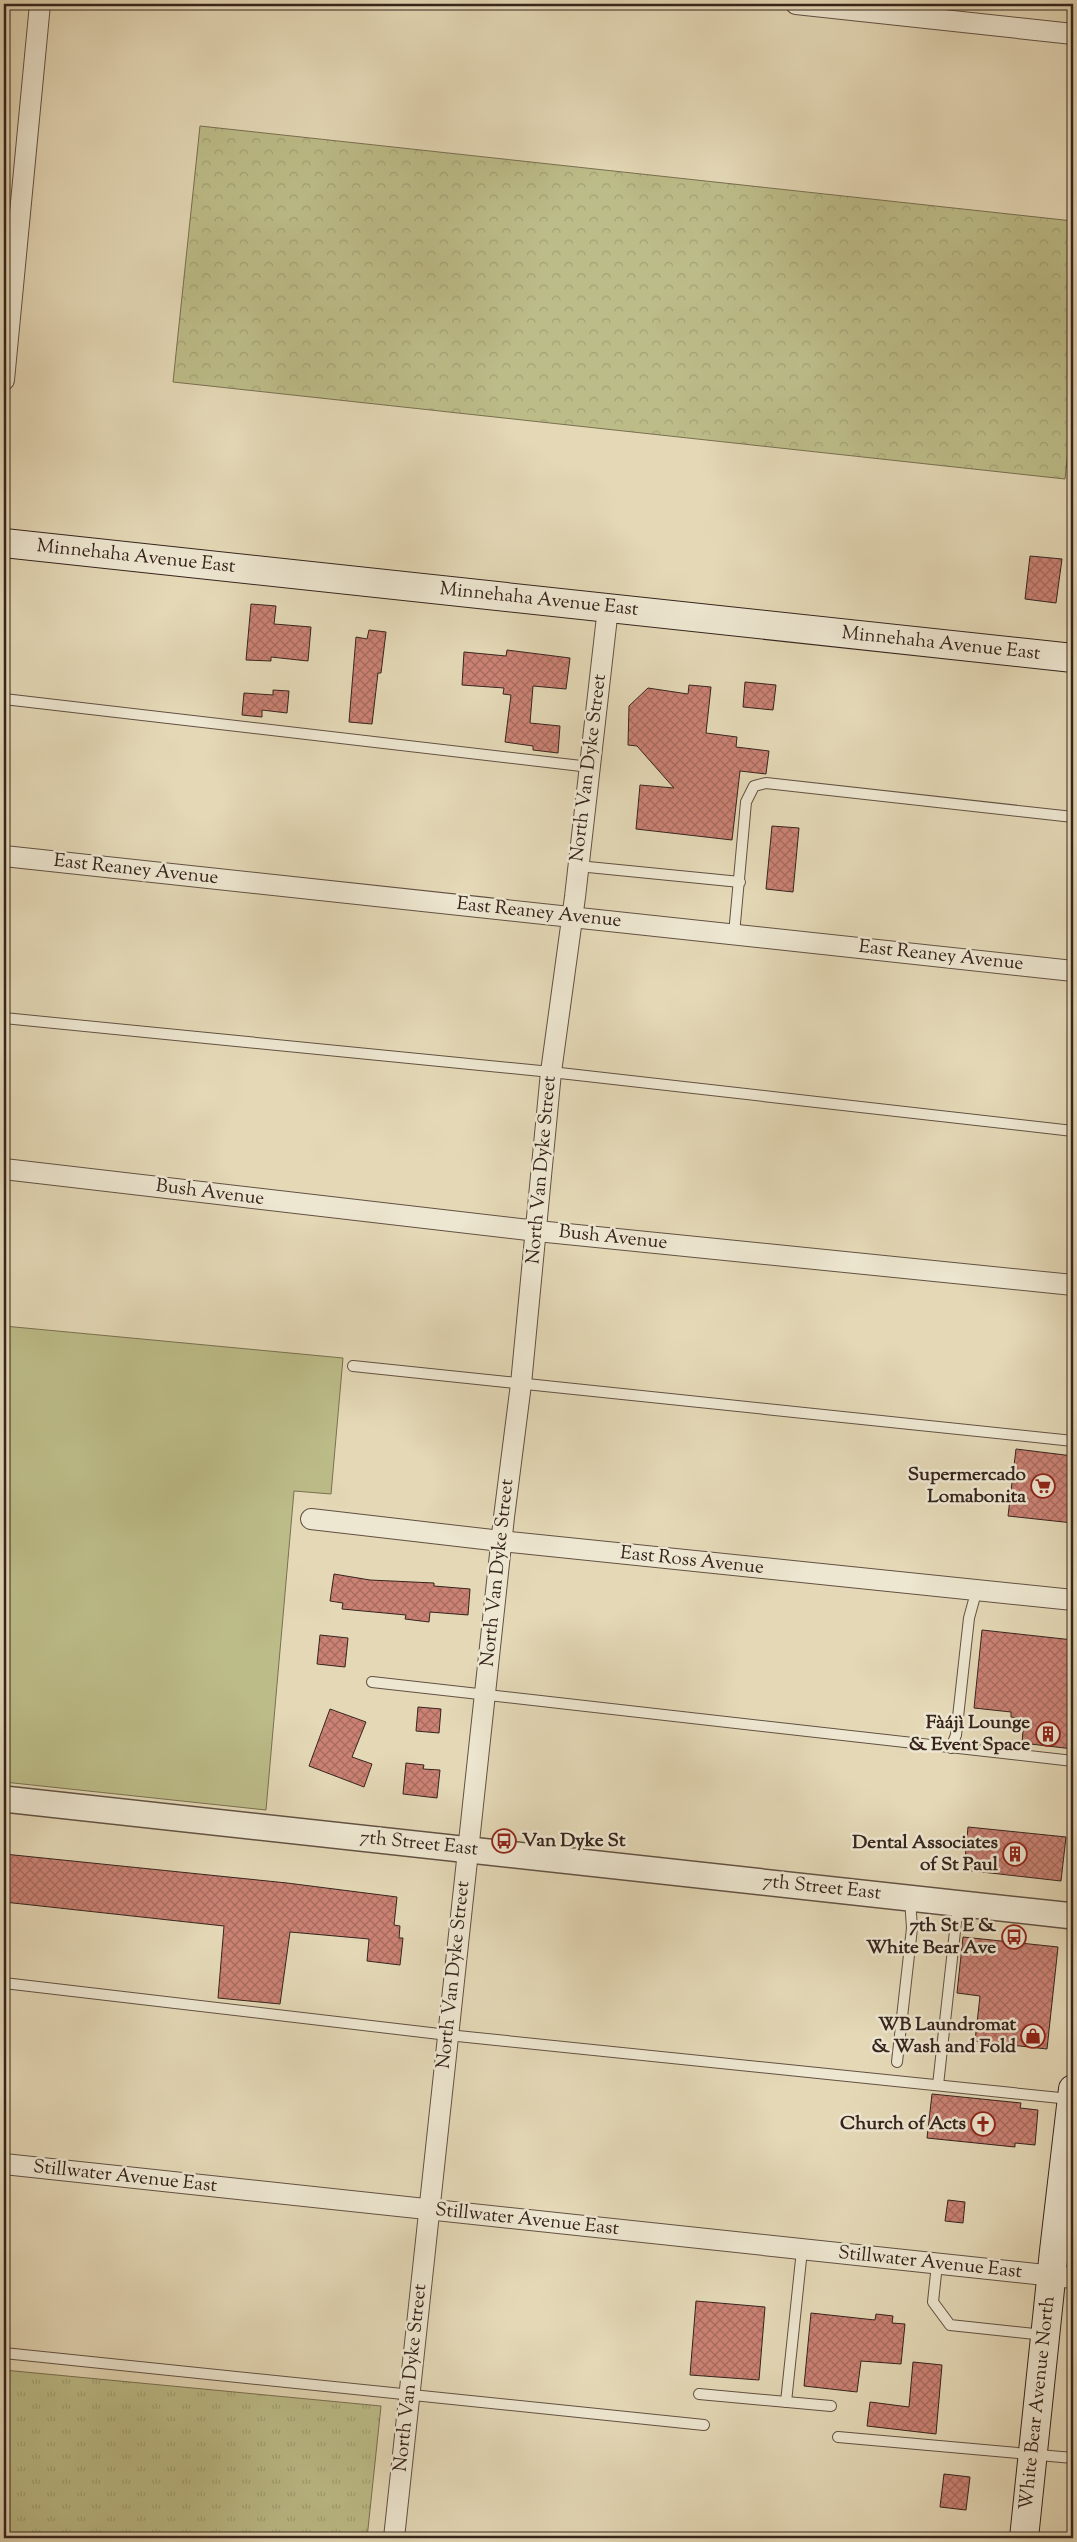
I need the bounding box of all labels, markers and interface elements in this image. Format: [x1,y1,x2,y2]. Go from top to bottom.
street label: Minnehaha Avenue East [35,533,237,581]
street label: Minnehaha Avenue East [438,576,640,624]
street label: Minnehaha Avenue East [840,620,1042,668]
street label: North Van Dyke Street [564,672,614,863]
street label: East Reaney Avenue [52,848,220,892]
street label: East Reaney Avenue [455,891,623,935]
street label: East Reaney Avenue [857,934,1025,978]
street label: North Van Dyke Street [520,1074,564,1265]
street label: Bush Avenue [154,1173,266,1213]
street label: Bush Avenue [557,1219,669,1257]
place label: Supermercado Lomabonita [908,1462,1027,1511]
supermarket icon: Supermercado Lomabonita [1030,1473,1056,1499]
street label: North Van Dyke Street [475,1477,521,1668]
street label: East Ross Avenue [619,1540,765,1582]
place label: Fàájì Lounge & Event Space [909,1710,1030,1759]
building icon: Fàájì Lounge & Event Space [1035,1721,1061,1747]
street label: 7th Street East [359,1824,480,1864]
bus stop icon: Van Dyke St [491,1828,517,1854]
place label: Van Dyke St [522,1828,626,1855]
place label: Dental Associates of St Paul [852,1830,999,1879]
building icon: Dental Associates of St Paul [1002,1841,1028,1867]
street label: 7th Street East [762,1868,883,1908]
street label: North Van Dyke Street [431,1879,477,2070]
place label: 7th St E & White Bear Ave [866,1913,997,1962]
bus stop icon: 7th St E & White Bear Ave [1001,1924,1027,1950]
place label: WB Laundromat & Wash and Fold [872,2012,1016,2061]
shop icon: WB Laundromat & Wash and Fold [1020,2023,1046,2049]
place label: Church of Acts [840,2111,967,2138]
church icon: Church of Acts [970,2111,996,2137]
street label: Stillwater Avenue East [32,2154,219,2200]
street label: Stillwater Avenue East [434,2197,621,2243]
street label: Stillwater Avenue East [837,2240,1024,2286]
street label: North Van Dyke Street [388,2282,434,2473]
street label: White Bear Avenue North [1013,2295,1063,2511]

